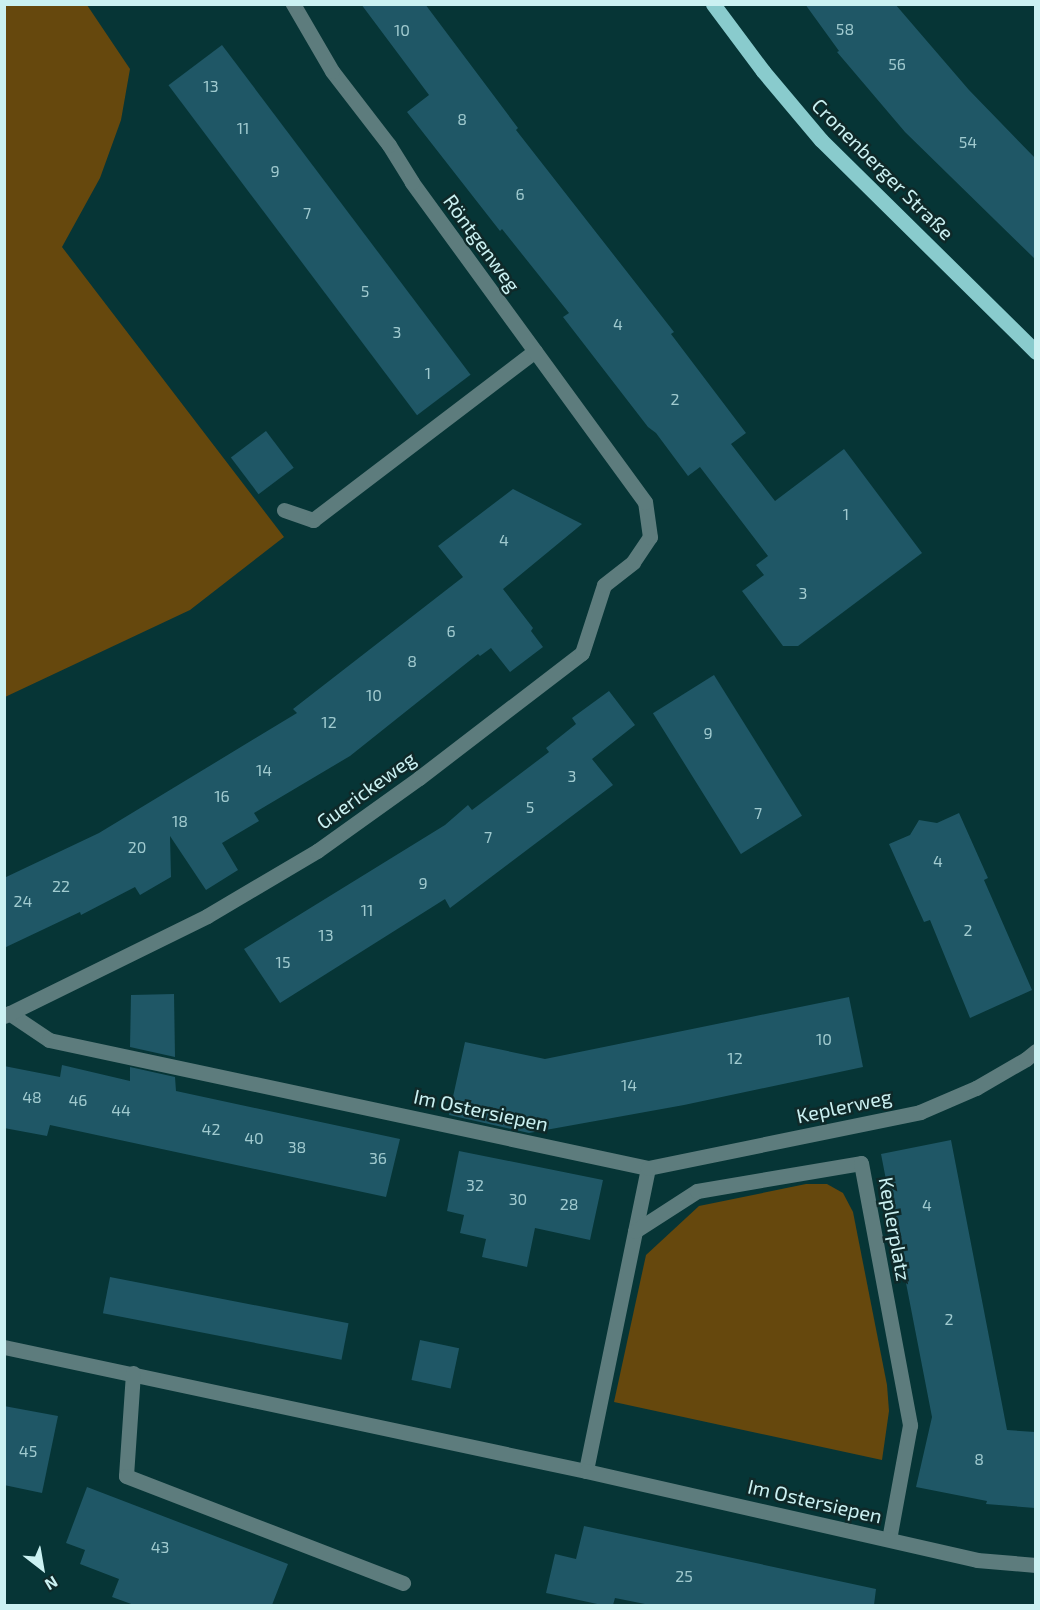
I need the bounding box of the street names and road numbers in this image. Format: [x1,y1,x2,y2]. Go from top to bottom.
street label: Cronenberger Straße [807,93,959,245]
street label: Röntgenweg [439,190,525,296]
street label: Guerickeweg [312,746,420,834]
street label: Im Ostersiepen [412,1084,550,1136]
street label: Keplerweg [794,1084,894,1128]
street label: Keplerplatz [874,1175,916,1283]
street label: Im Ostersiepen [746,1474,884,1528]

